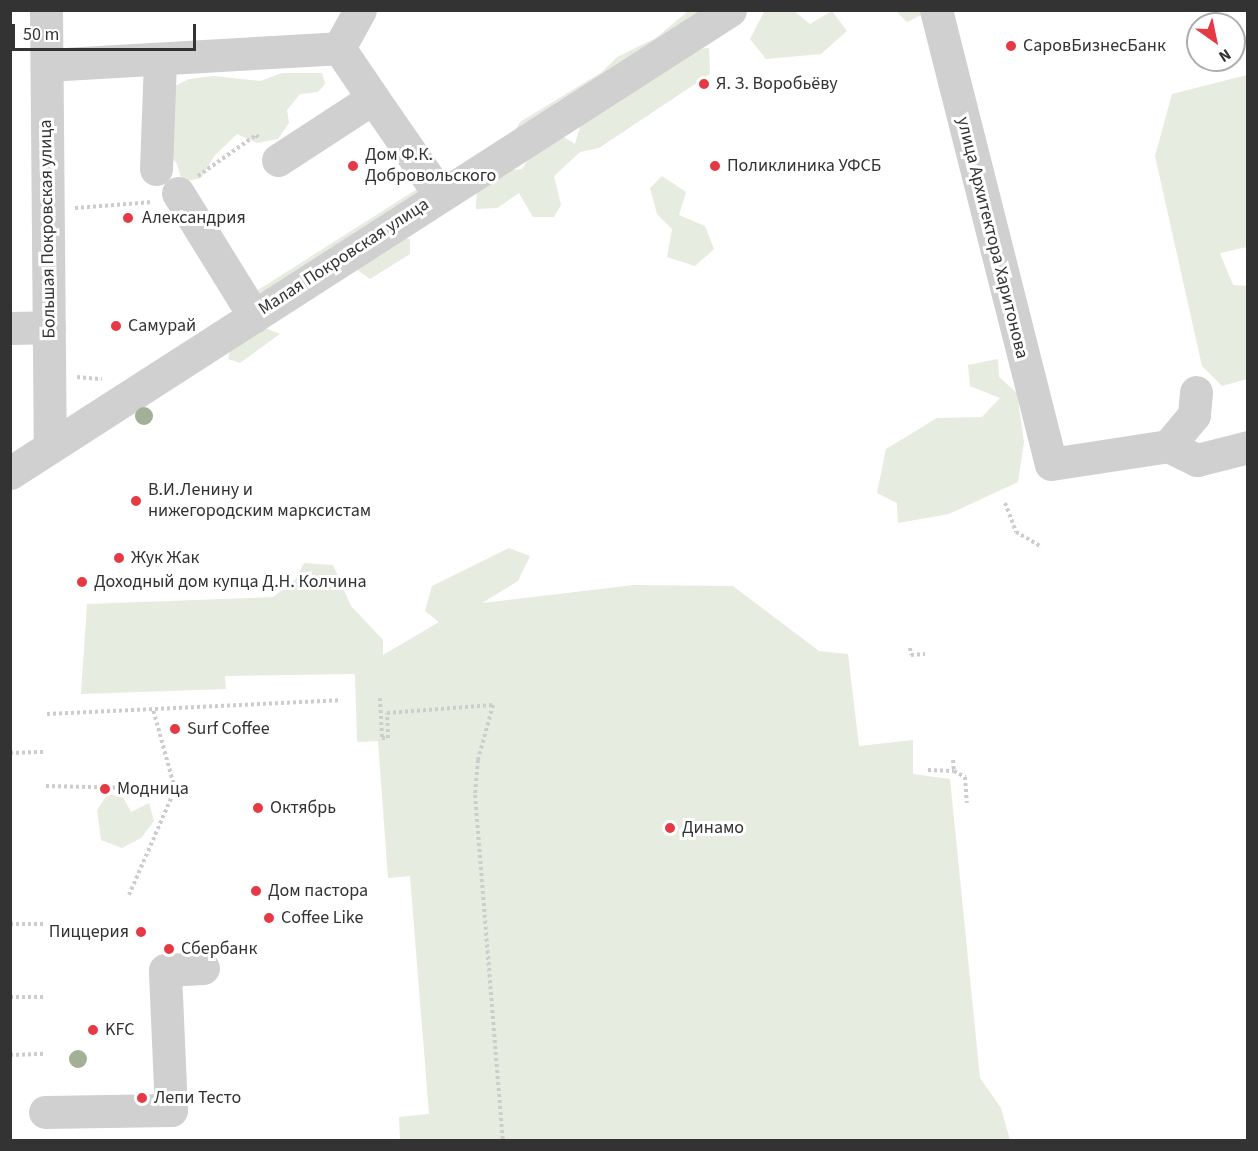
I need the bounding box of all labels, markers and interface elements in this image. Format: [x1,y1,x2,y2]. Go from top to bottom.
scale bar [15,12,200,50]
north arrow [1186,12,1246,72]
text: 50 m [23,22,59,47]
place label: СаровБизнесБанк [1023,35,1166,57]
marker: СаровБизнесБанк [1004,39,1018,53]
text: N [1214,43,1235,68]
place label: Я. З. Воробьёву [716,73,838,95]
marker: Я. З. Воробьёву [697,77,711,91]
street label: улица Архитектора Харитонова [951,115,1033,361]
street label: Большая Покровская улица [35,119,61,339]
place label: Дом Ф.К. Добровольского [365,145,496,188]
place label: Поликлиника УФСБ [727,155,881,177]
marker: Дом Ф.К. Добровольского [346,159,360,173]
marker: Поликлиника УФСБ [708,159,722,173]
street label: Малая Покровская улица [255,194,433,320]
place label: Александрия [142,207,246,229]
marker: Александрия [119,209,137,227]
place label: Самурай [128,315,196,337]
marker: Самурай [109,319,123,333]
place label: В.И.Ленину и нижегородским марксистам [148,480,371,522]
marker: В.И.Ленину и нижегородским марксистам [129,494,143,508]
place label: Жук Жак [131,547,199,569]
marker: Жук Жак [112,551,126,565]
place label: Доходный дом купца Д.Н. Колчина [94,571,367,593]
marker: Доходный дом купца Д.Н. Колчина [75,575,89,589]
place label: Surf Coffee [187,718,270,740]
marker: Surf Coffee [168,722,182,736]
place label: Модница [117,778,189,800]
marker: Модница [98,782,112,796]
place label: Октябрь [270,797,336,819]
marker: Октябрь [251,801,265,815]
place label: Динамо [682,817,744,839]
marker: Динамо [663,821,677,835]
place label: Дом пастора [268,880,368,902]
marker: Дом пастора [249,884,263,898]
place label: Coffee Like [281,907,363,929]
marker: Coffee Like [262,911,276,925]
place label: Пиццерия [49,921,129,943]
marker: Пиццерия [134,925,148,939]
place label: Сбербанк [181,938,257,960]
marker: Сбербанк [162,942,176,956]
place label: KFC [105,1019,134,1041]
marker: KFC [86,1023,100,1037]
place label: Лепи Тесто [154,1087,241,1109]
marker: Лепи Тесто [135,1091,149,1105]

